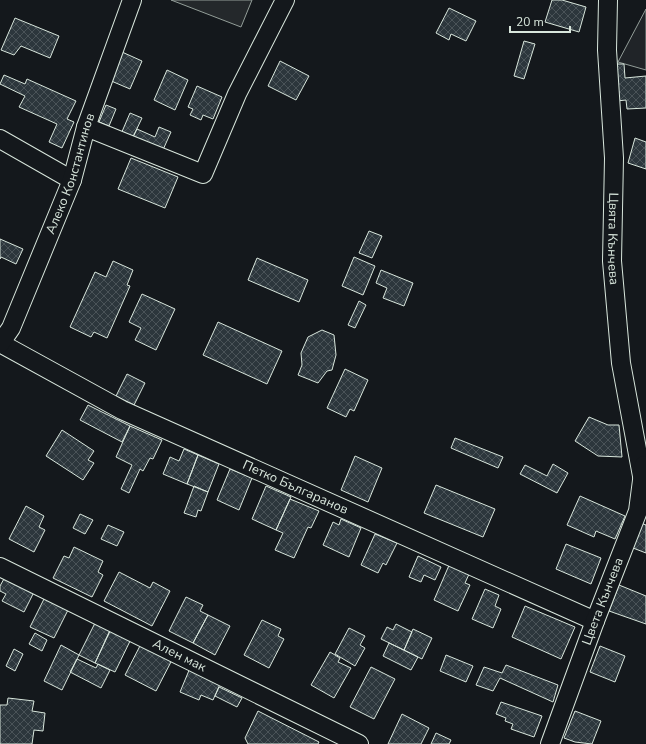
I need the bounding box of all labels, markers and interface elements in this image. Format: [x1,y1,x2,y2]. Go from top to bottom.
scale bar [510,8,570,34]
text: 20 m [516,14,544,30]
street label: Алеко Константинов [42,111,99,237]
street label: Цвята Кънчева [603,192,623,286]
street label: Петко Българанов [240,456,351,519]
street label: Цвета Кънчева [578,555,628,648]
street label: Ален мак [150,635,209,676]

